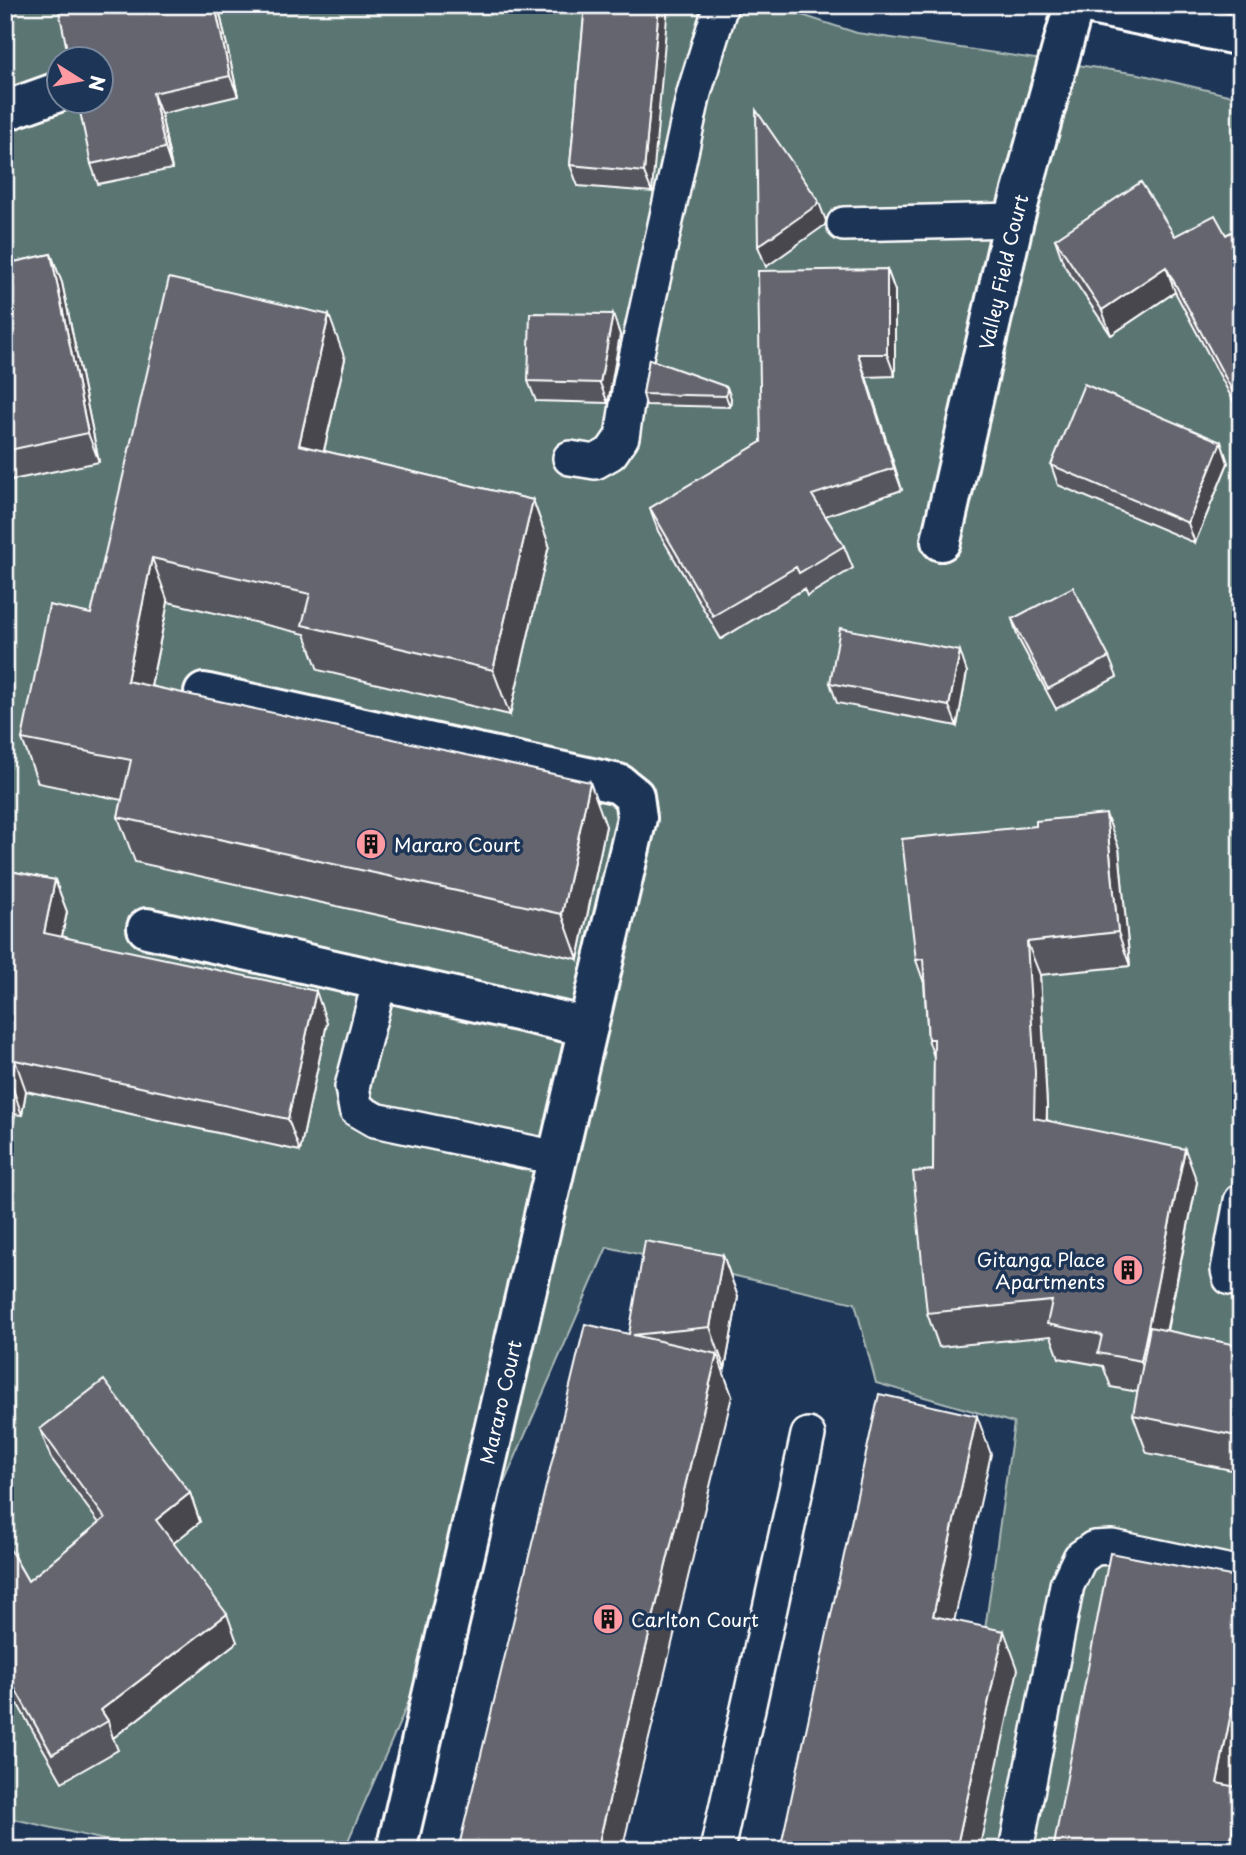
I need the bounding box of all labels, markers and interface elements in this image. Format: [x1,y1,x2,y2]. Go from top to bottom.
north arrow [46,46,116,116]
text: N [82,73,113,93]
street label: Valley Field Court [971,191,1035,352]
building icon: Mararo Court [354,827,388,861]
place label: Mararo Court [394,830,521,858]
place label: Gitanga Place Apartments [977,1245,1105,1295]
building icon: Gitanga Place Apartments [1111,1253,1145,1287]
street label: Mararo Court [472,1337,528,1467]
building icon: Carlton Court [591,1602,625,1636]
place label: Carlton Court [631,1605,759,1633]

